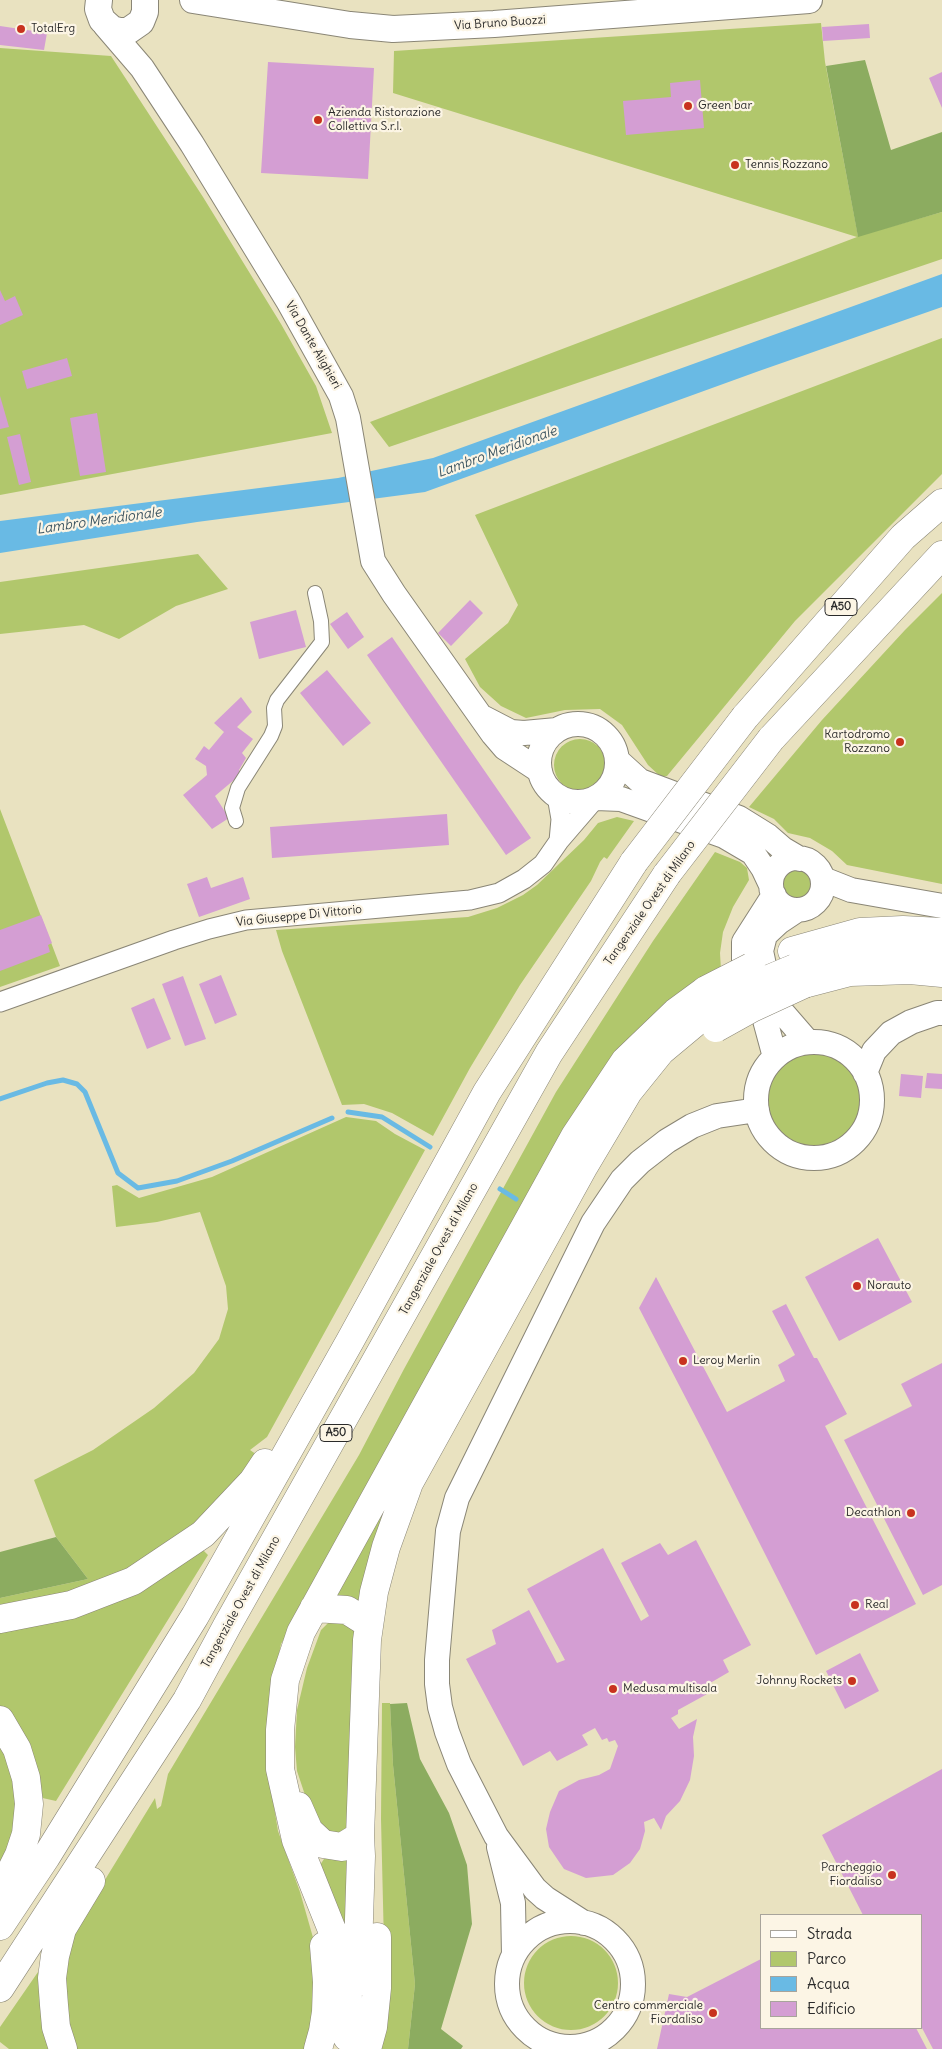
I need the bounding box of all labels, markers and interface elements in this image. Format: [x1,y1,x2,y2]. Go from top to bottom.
street label: Via Bruno Buozzi [454,13,546,33]
place label: TotalErg [31,22,75,36]
marker: TotalErg [15,23,27,35]
place label: Green bar [698,99,752,113]
marker: Green bar [682,100,694,112]
place label: Azienda Ristorazione Collettiva S.r.l. [328,106,441,134]
marker: Azienda Ristorazione Collettiva S.r.l. [312,114,324,126]
place label: Tennis Rozzano [745,158,828,172]
marker: Tennis Rozzano [729,159,741,171]
street label: Via Dante Alighieri [282,299,344,391]
water label: Lambro Meridionale [435,423,559,481]
water label: Lambro Meridionale [35,504,163,538]
road number: A50 [825,598,857,616]
place label: Kartodromo Rozzano [824,728,890,756]
marker: Kartodromo Rozzano [894,736,906,748]
street label: Tangenziale Ovest di Milano [601,838,699,968]
street label: Via Giuseppe Di Vittorio [235,902,363,930]
street label: Tangenziale Ovest di Milano [397,1180,481,1318]
place label: Norauto [867,1279,911,1293]
marker: Norauto [851,1280,863,1292]
place label: Leroy Merlin [693,1354,760,1368]
marker: Leroy Merlin [677,1355,689,1367]
road number: A50 [320,1425,352,1442]
place label: Decathlon [846,1506,901,1520]
marker: Decathlon [905,1507,917,1519]
street label: Tangenziale Ovest di Milano [199,1533,283,1671]
place label: Real [865,1598,888,1612]
marker: Real [849,1599,861,1611]
place label: Johnny Rockets [756,1674,842,1688]
marker: Johnny Rockets [846,1675,858,1687]
place label: Medusa multisala [623,1682,717,1696]
marker: Medusa multisala [607,1683,619,1695]
place label: Parcheggio Fiordaliso [821,1861,882,1889]
marker: Parcheggio Fiordaliso [886,1869,898,1881]
legend [760,1914,922,2029]
text: Strada [807,1924,852,1943]
text: Parco [807,1949,846,1968]
text: Acqua [807,1974,850,1993]
place label: Centro commerciale Fiordaliso [594,1999,703,2027]
text: Edificio [807,1999,855,2018]
marker: Centro commerciale Fiordaliso [707,2007,719,2019]

